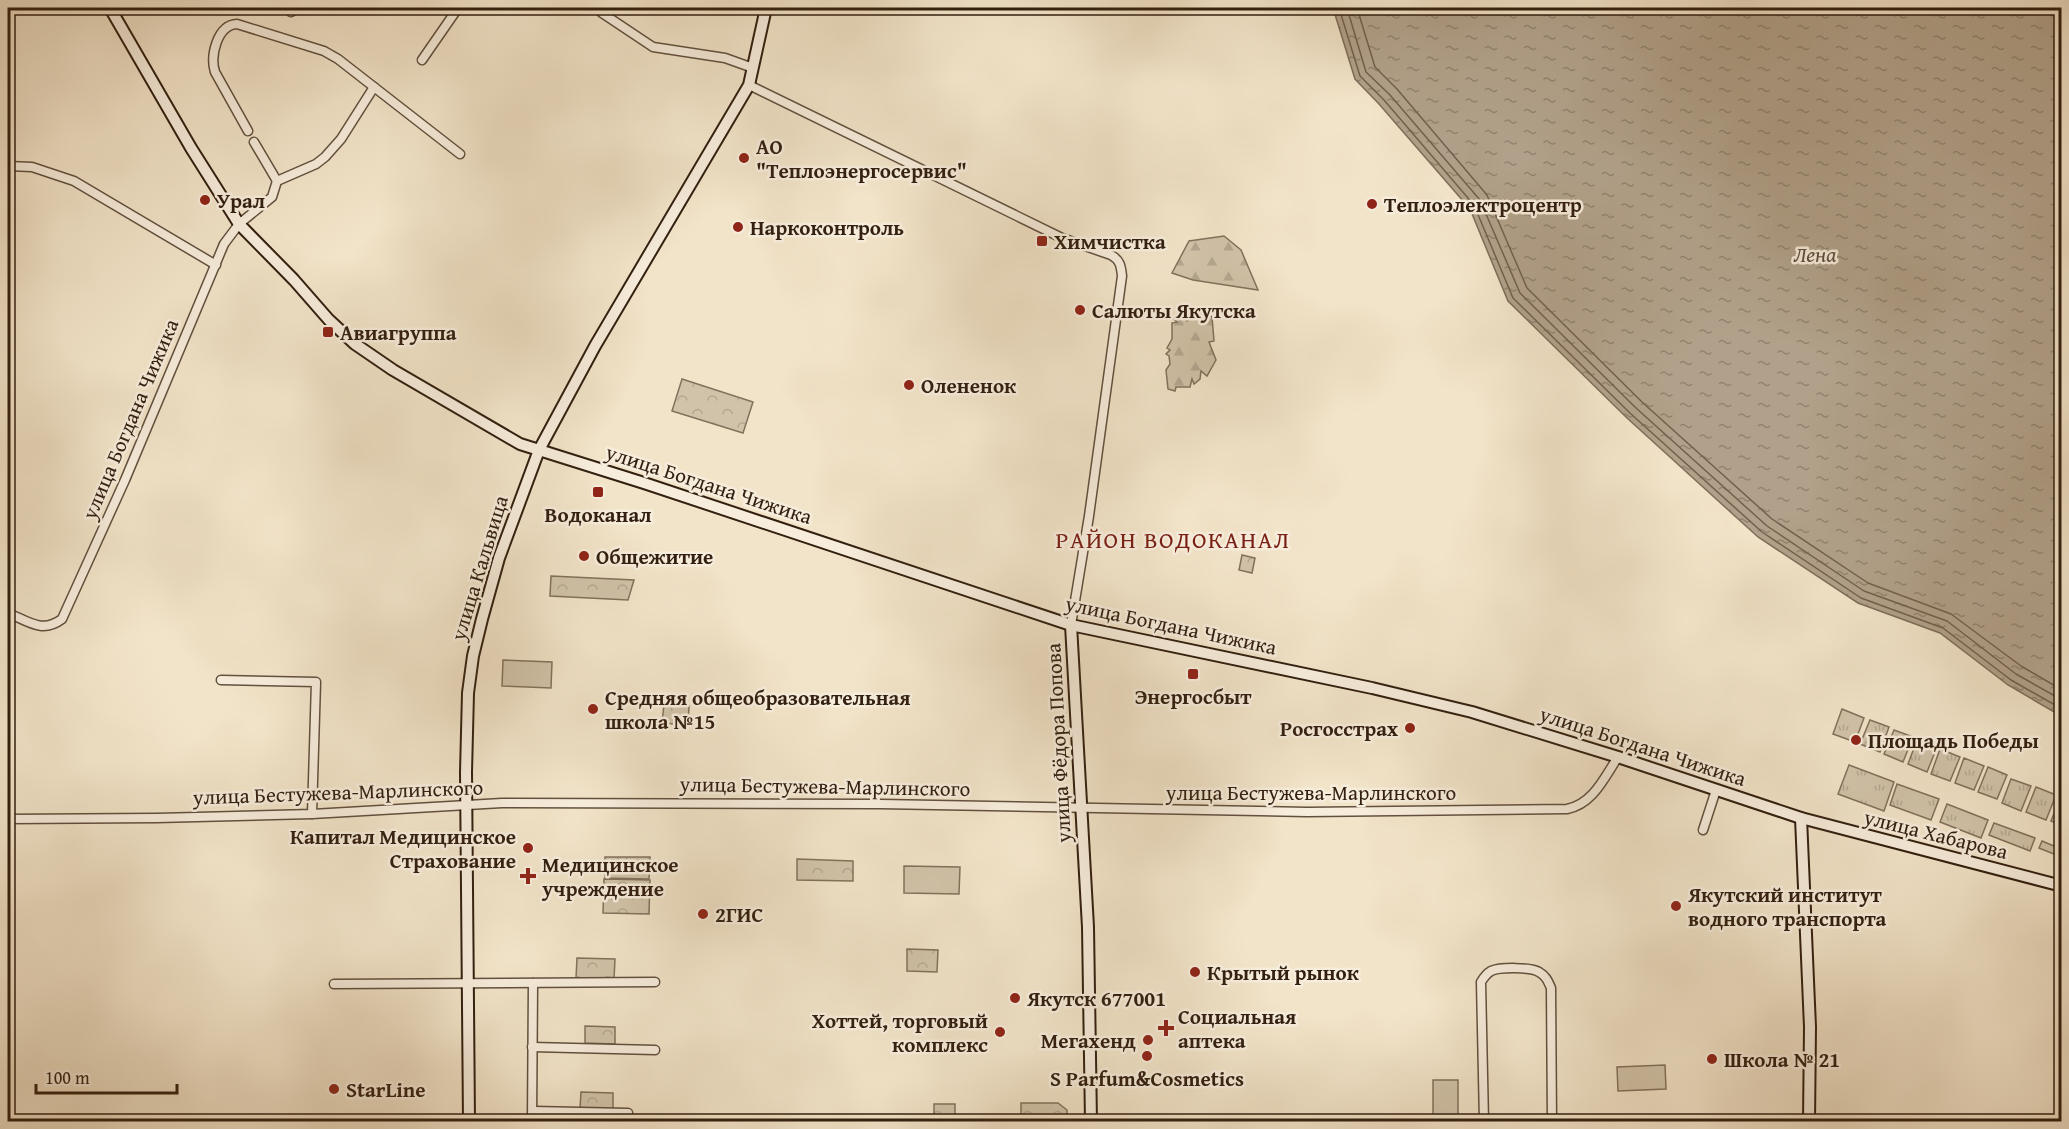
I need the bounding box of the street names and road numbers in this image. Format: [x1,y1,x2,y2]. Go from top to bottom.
street label: улица Богдана Чижика [73,314,186,525]
street label: улица Богдана Чижика [601,436,816,532]
street label: улица Кальвица [442,492,516,645]
street label: улица Богдана Чижика [1062,587,1279,663]
street label: улица Фёдора Попова [1037,642,1079,845]
street label: улица Богдана Чижика [1535,698,1750,794]
street label: улица Бестужева-Марлинского [678,768,971,804]
street label: улица Бестужева-Марлинского [191,771,484,813]
street label: улица Бестужева-Марлинского [1165,777,1456,808]
street label: улица Хабарова [1860,801,2011,867]

